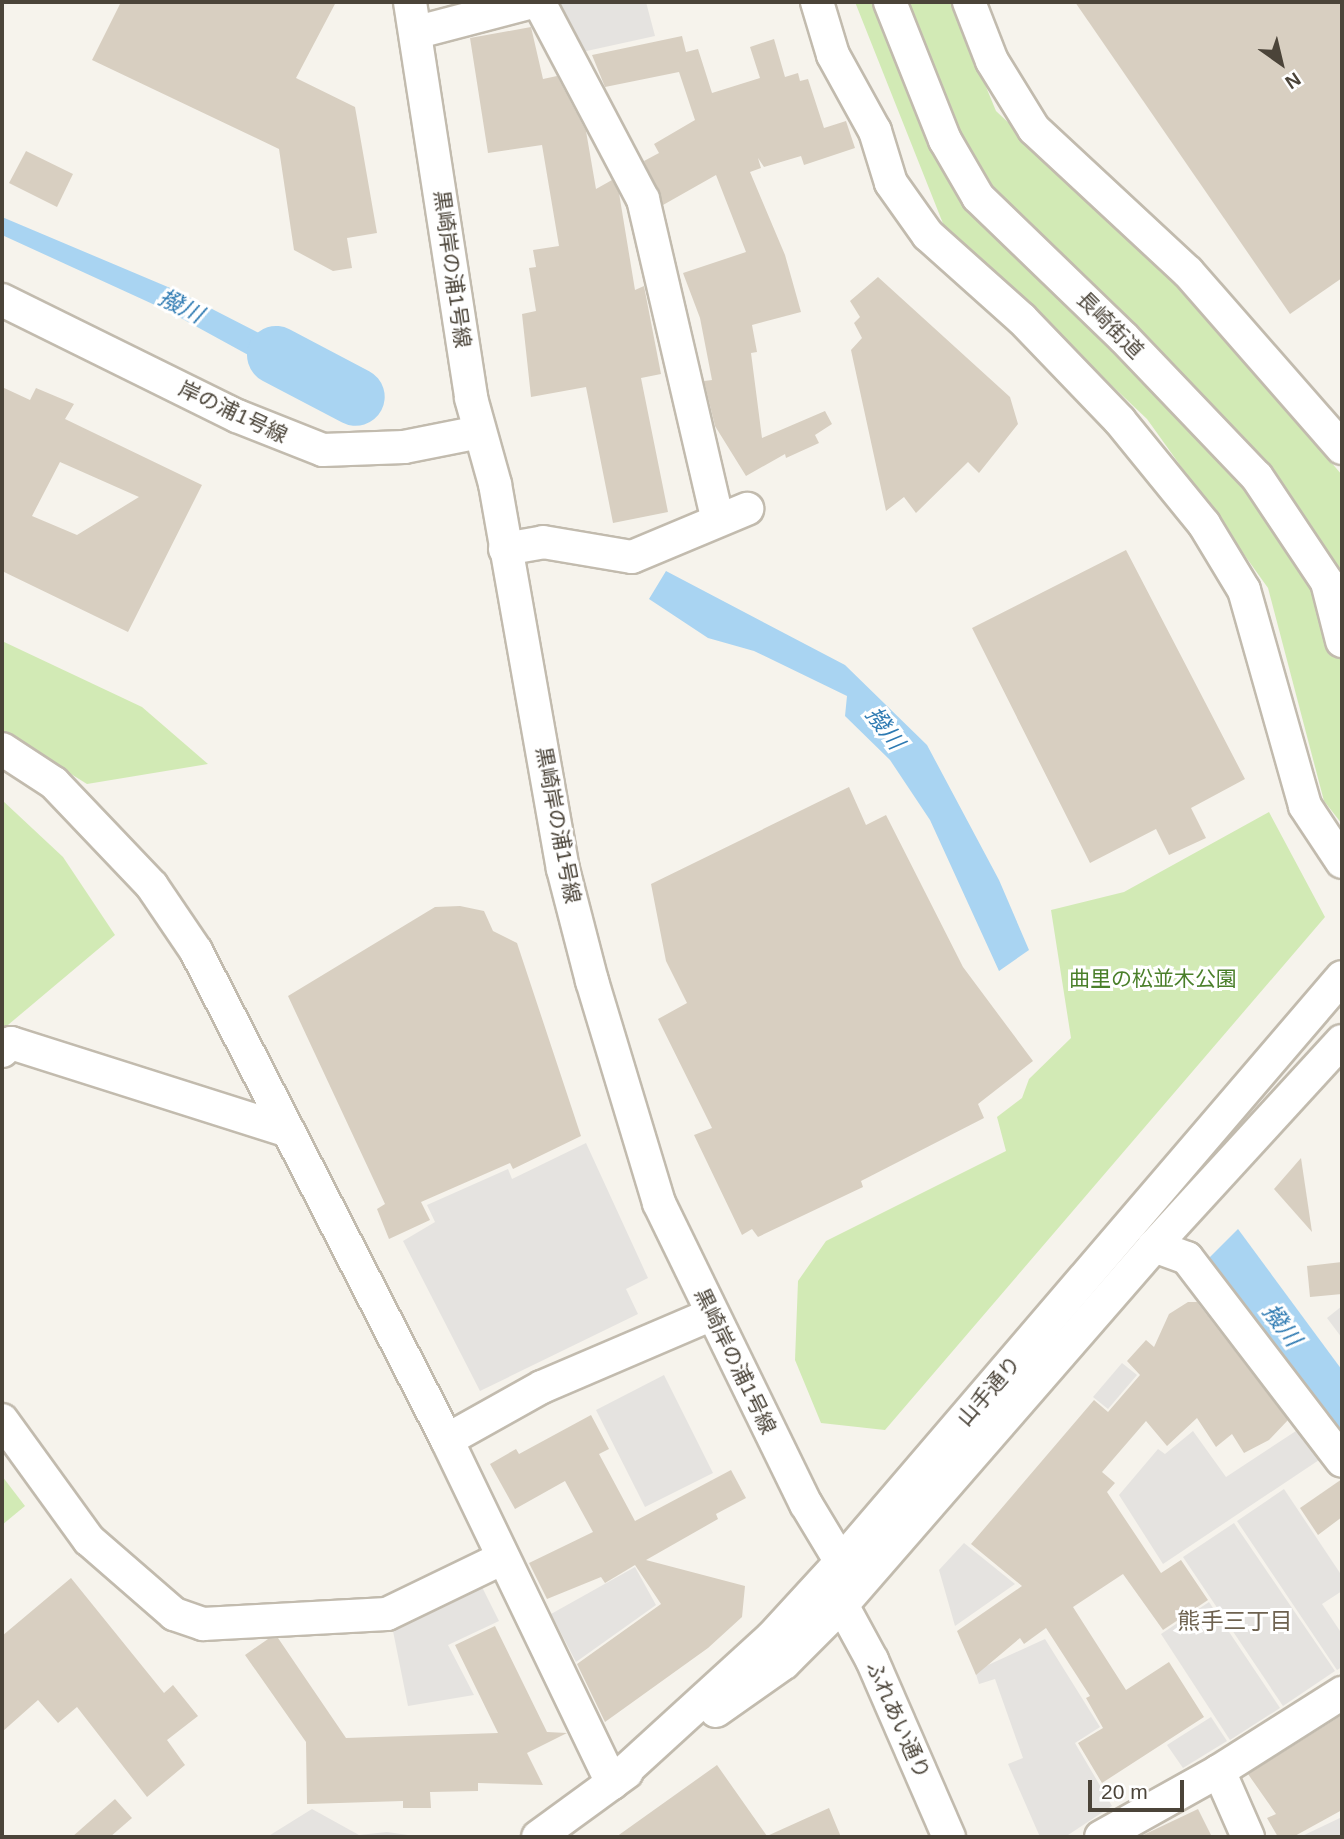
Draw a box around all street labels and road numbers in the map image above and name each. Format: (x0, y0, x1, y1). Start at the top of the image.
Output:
street label: 黒崎岸の浦1号線 (428, 189, 476, 349)
street label: 長崎街道 (1071, 286, 1149, 364)
street label: 岸の浦1号線 (175, 376, 291, 448)
street label: 黒崎岸の浦1号線 (530, 745, 586, 905)
street label: 黒崎岸の浦1号線 (689, 1284, 781, 1438)
street label: 山手通り (952, 1351, 1026, 1431)
street label: ふれあい通り (861, 1657, 935, 1783)

